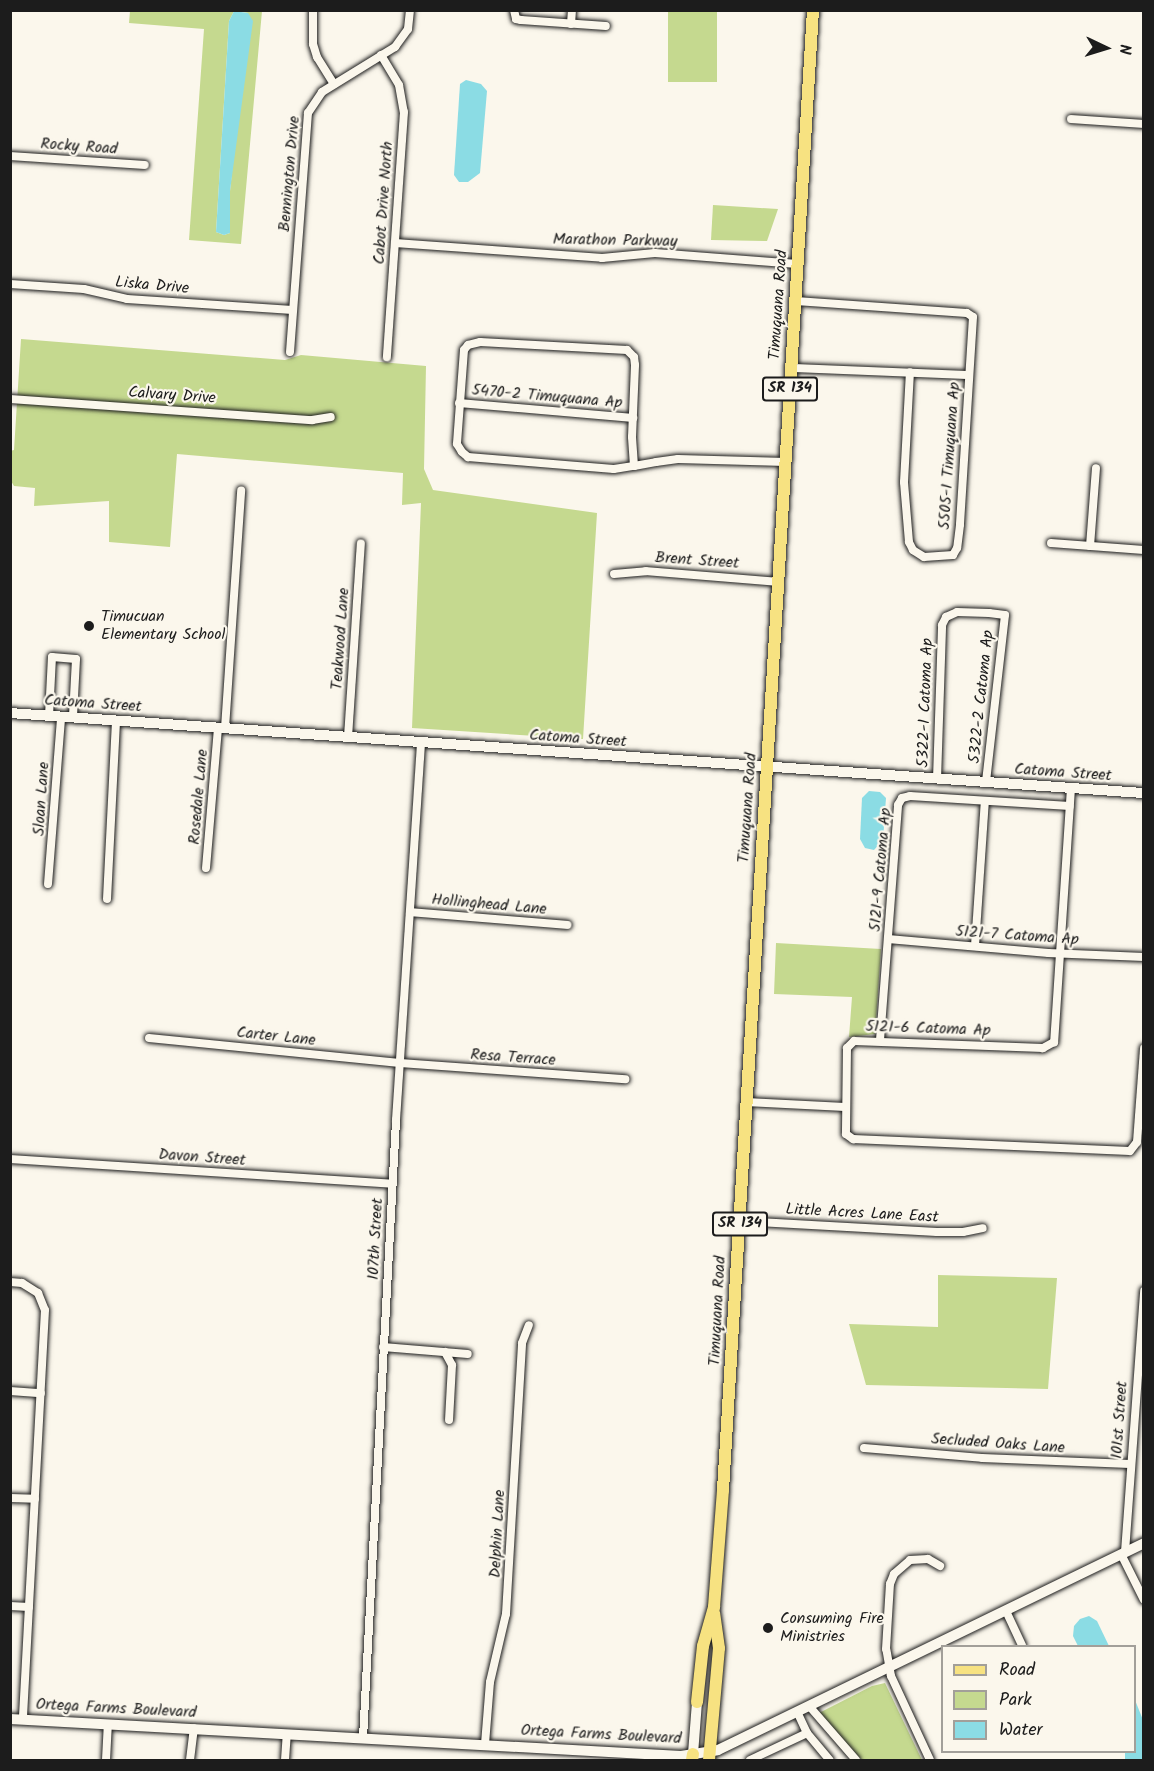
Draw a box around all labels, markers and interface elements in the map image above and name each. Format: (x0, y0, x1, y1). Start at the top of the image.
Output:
north arrow (1076, 18, 1136, 78)
text: N (1112, 43, 1137, 55)
street label: Bennington Drive (275, 115, 305, 233)
street label: Rocky Road (40, 135, 118, 159)
street label: Cabot Drive North (370, 141, 398, 265)
street label: Marathon Parkway (553, 230, 677, 252)
street label: Timuquana Road (766, 249, 792, 361)
street label: Liska Drive (114, 273, 190, 299)
road number: SR 134 (762, 377, 818, 401)
street label: 5470-2 Timuquana Ap (471, 381, 623, 413)
street label: 5505-1 Timuquana Ap (935, 382, 965, 530)
street label: Calvary Drive (128, 383, 216, 409)
street label: Brent Street (654, 548, 740, 574)
street label: Teakwood Lane (328, 587, 354, 691)
place label: Timucuan Elementary School (101, 607, 225, 645)
marker: Timucuan Elementary School (82, 619, 96, 633)
street label: 5322-2 Catoma Ap (965, 629, 999, 765)
street label: 5322-1 Catoma Ap (914, 638, 938, 768)
street label: Catoma Street (44, 691, 142, 717)
street label: Catoma Street (529, 726, 627, 752)
street label: Rosedale Lane (185, 749, 213, 845)
street label: Timuquana Road (735, 752, 761, 864)
street label: Catoma Street (1014, 760, 1112, 786)
street label: Sloan Lane (30, 761, 54, 837)
street label: 5121-9 Catoma Ap (866, 807, 896, 933)
street label: Hollinghead Lane (431, 890, 547, 920)
street label: 5121-7 Catoma Ap (955, 922, 1079, 950)
street label: 5121-6 Catoma Ap (865, 1017, 991, 1041)
street label: Carter Lane (235, 1023, 317, 1051)
street label: Resa Terrace (470, 1045, 556, 1071)
street label: Davon Street (158, 1145, 246, 1171)
street label: 107th Street (364, 1197, 388, 1281)
street label: Little Acres Lane East (785, 1200, 939, 1228)
road number: SR 134 (712, 1212, 768, 1236)
street label: Timuquana Road (706, 1256, 730, 1366)
street label: 101st Street (1108, 1380, 1132, 1460)
street label: Secluded Oaks Lane (930, 1430, 1066, 1458)
street label: Delphin Lane (486, 1489, 510, 1579)
place label: Consuming Fire Ministries (780, 1609, 884, 1647)
marker: Consuming Fire Ministries (761, 1621, 775, 1635)
legend (941, 1645, 1136, 1753)
text: Road (999, 1656, 1035, 1685)
text: Park (999, 1686, 1032, 1715)
street label: Ortega Farms Boulevard (35, 1695, 197, 1723)
text: Water (999, 1716, 1043, 1745)
street label: Ortega Farms Boulevard (520, 1721, 682, 1749)

